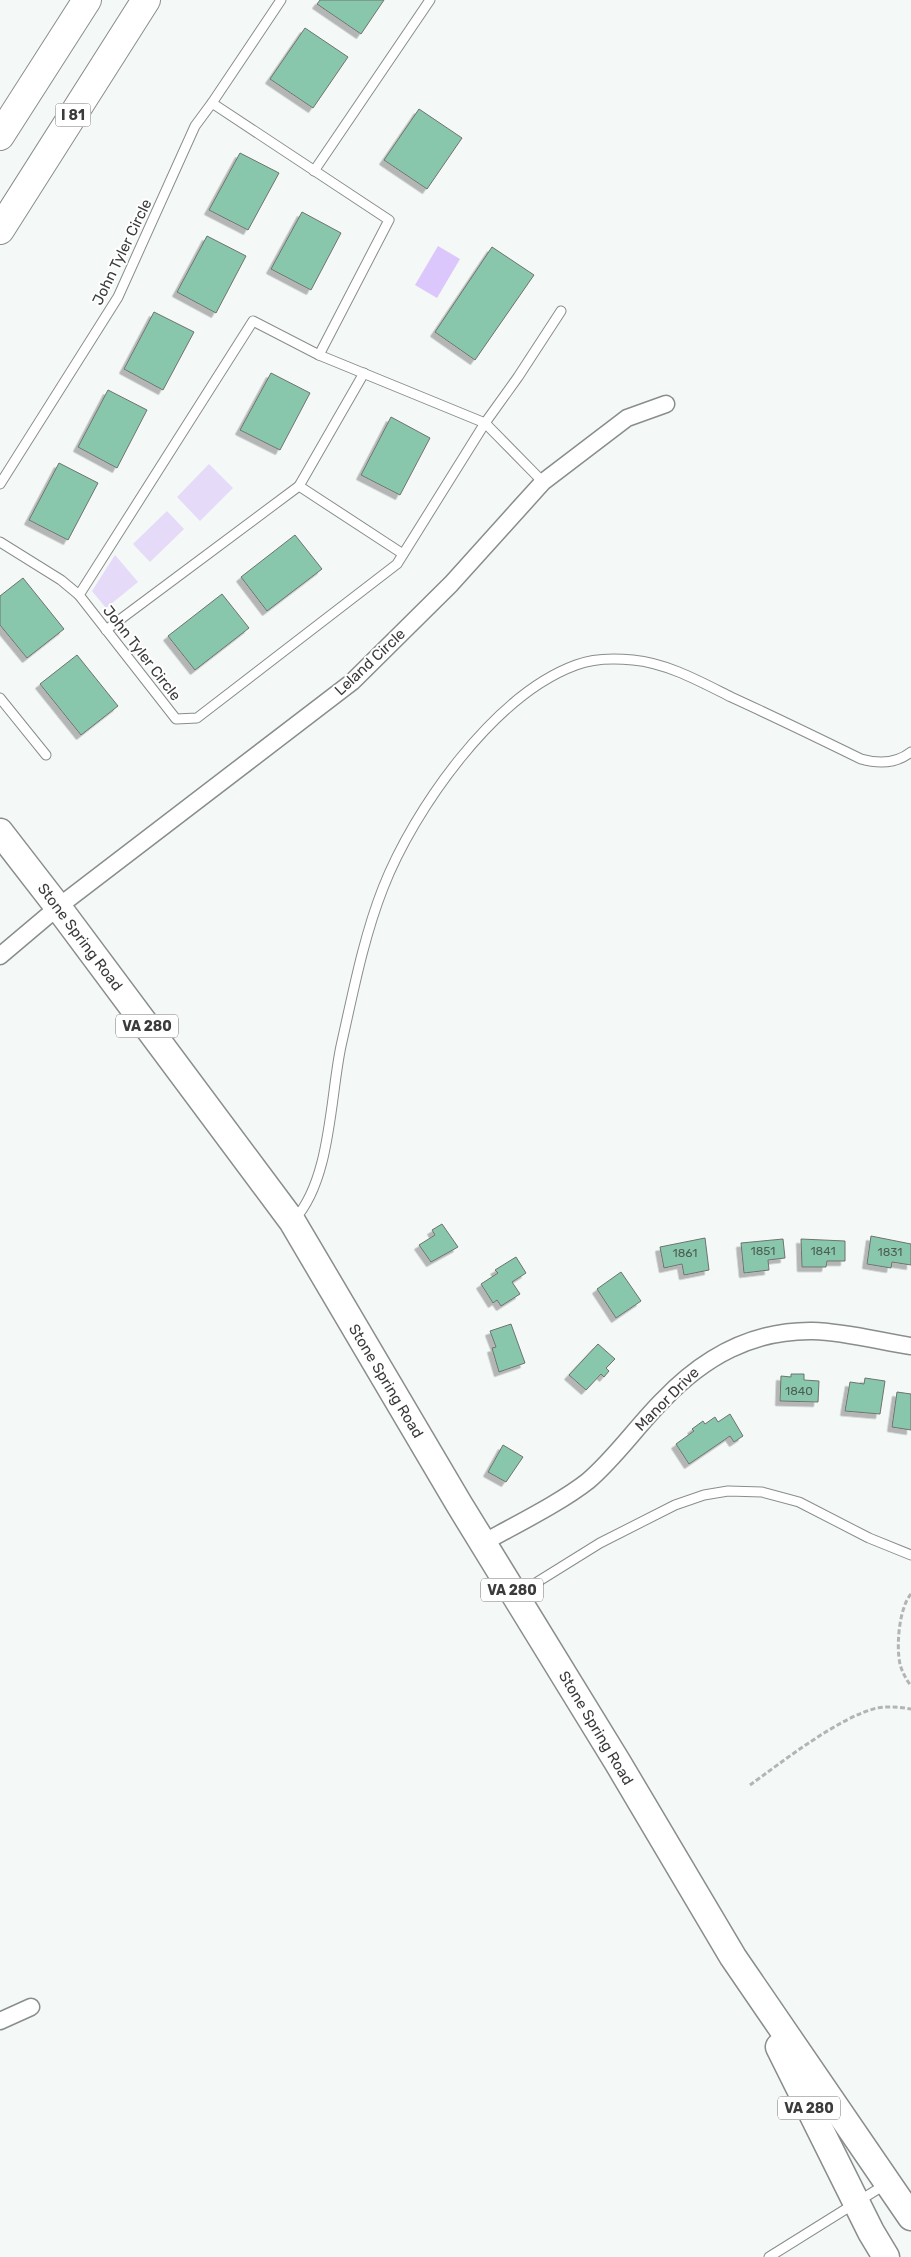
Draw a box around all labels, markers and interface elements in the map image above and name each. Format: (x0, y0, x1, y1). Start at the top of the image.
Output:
road number: I 81 (56, 104, 90, 126)
street label: John Tyler Circle (88, 196, 156, 308)
street label: John Tyler Circle (99, 602, 185, 704)
street label: Leland Circle (331, 625, 409, 699)
street label: Stone Spring Road (34, 880, 126, 994)
road number: VA 280 (116, 1014, 178, 1038)
house number: 1851 (751, 1244, 775, 1258)
house number: 1841 (810, 1244, 836, 1258)
house number: 1831 (878, 1245, 902, 1259)
house number: 1861 (673, 1246, 697, 1260)
street label: Stone Spring Road (345, 1321, 427, 1441)
street label: Manor Drive (631, 1363, 703, 1435)
house number: 1840 (785, 1384, 813, 1398)
road number: VA 280 (481, 1578, 543, 1602)
street label: Stone Spring Road (555, 1668, 637, 1788)
road number: VA 280 (778, 2096, 840, 2120)

